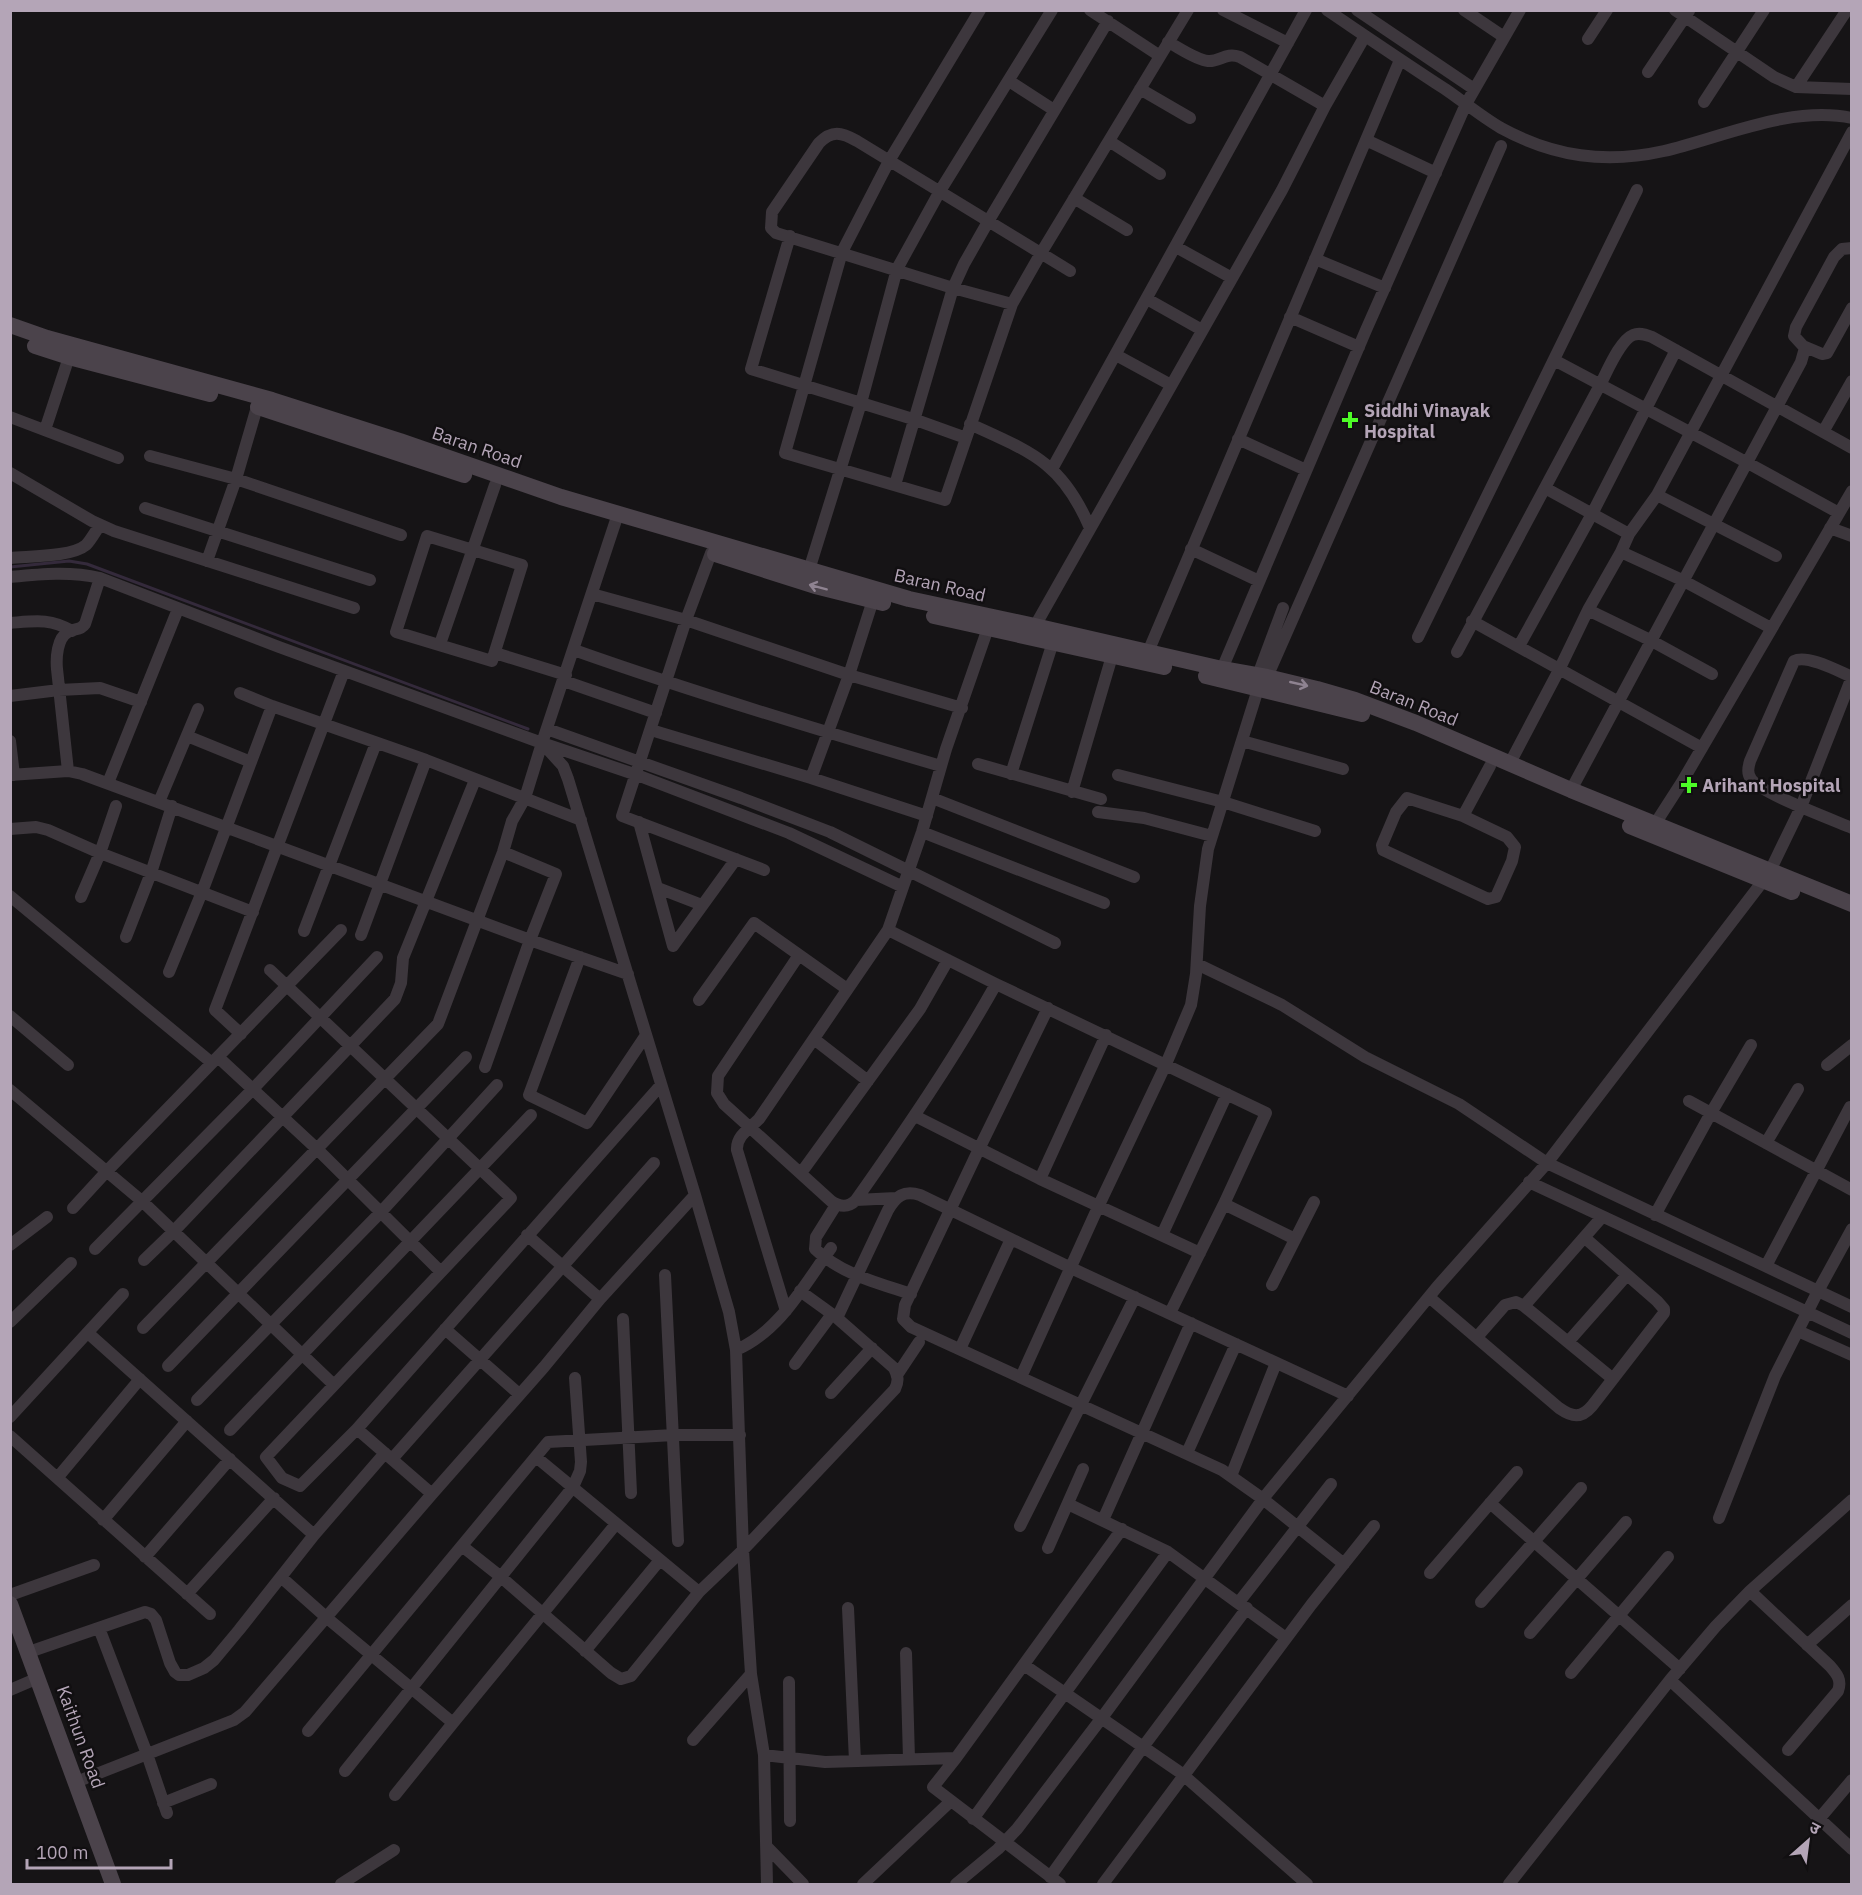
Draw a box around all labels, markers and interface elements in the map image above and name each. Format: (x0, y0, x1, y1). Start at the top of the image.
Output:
place label: Siddhi Vinayak Hospital (1364, 399, 1491, 443)
marker: Siddhi Vinayak Hospital (1341, 411, 1359, 429)
street label: Baran Road (429, 421, 525, 473)
street label: Baran Road (892, 563, 988, 607)
one-way arrow (809, 580, 828, 592)
street label: Baran Road (1366, 675, 1462, 731)
one-way arrow (1290, 679, 1309, 691)
place label: Arihant Hospital (1702, 774, 1841, 797)
marker: Arihant Hospital (1680, 776, 1698, 794)
street label: Kaithun Road (52, 1682, 110, 1792)
north arrow (1778, 1811, 1838, 1871)
text: उ (1806, 1817, 1824, 1839)
scale bar (27, 1832, 171, 1870)
text: 100 m (36, 1841, 88, 1864)

